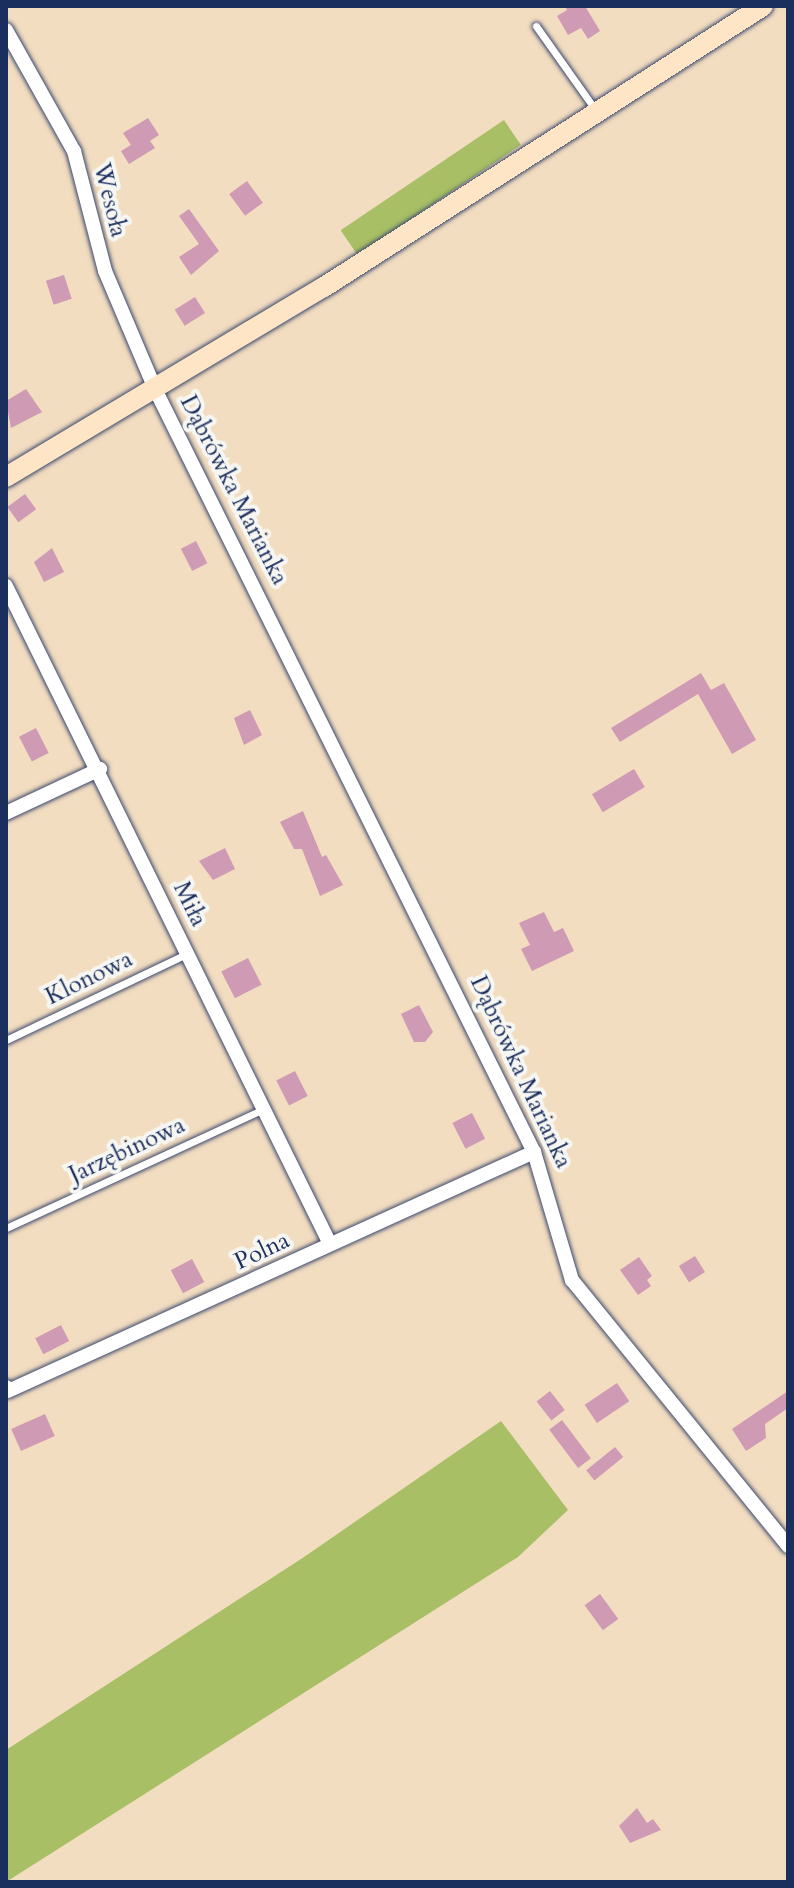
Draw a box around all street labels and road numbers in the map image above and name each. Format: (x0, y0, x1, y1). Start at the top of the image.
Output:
street label: Wesoła (87, 160, 133, 240)
street label: Dąbrówka Marianka (174, 390, 294, 590)
street label: Miła (167, 877, 213, 931)
street label: Klonowa (41, 945, 137, 1011)
street label: Dąbrówka Marianka (464, 971, 578, 1173)
street label: Jarzębinowa (64, 1111, 190, 1189)
street label: Polna (230, 1226, 294, 1276)

